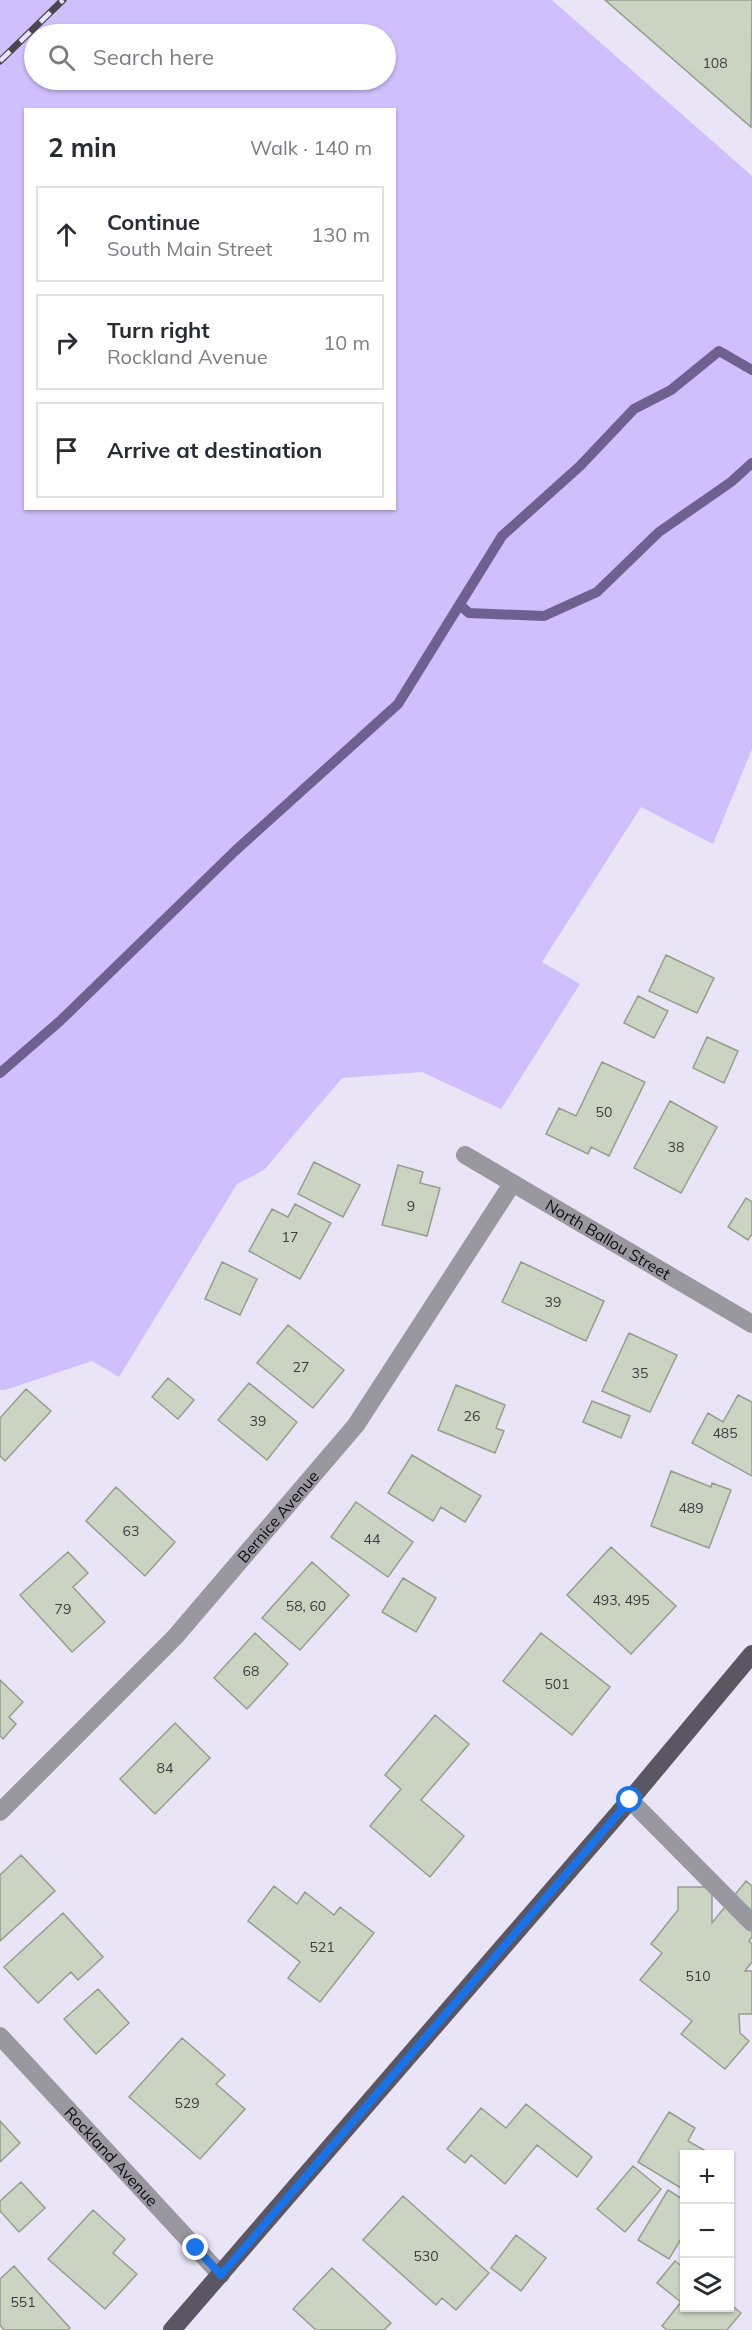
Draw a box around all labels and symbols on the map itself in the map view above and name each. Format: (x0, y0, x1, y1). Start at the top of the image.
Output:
house number: 108 (702, 54, 728, 72)
house number: 50 (596, 1103, 612, 1121)
house number: 38 (668, 1138, 684, 1156)
street label: North Ballou Street (542, 1195, 674, 1284)
house number: 9 (407, 1197, 415, 1215)
house number: 17 (282, 1228, 298, 1246)
house number: 39 (545, 1293, 561, 1311)
house number: 27 (293, 1358, 309, 1376)
house number: 35 (632, 1364, 648, 1382)
house number: 26 (464, 1407, 480, 1425)
house number: 39 (250, 1412, 266, 1430)
house number: 485 (712, 1424, 738, 1442)
street label: Bernice Avenue (233, 1466, 323, 1567)
house number: 489 (678, 1499, 704, 1517)
house number: 63 (123, 1522, 139, 1540)
house number: 44 (364, 1530, 381, 1548)
house number: 493, 495 (592, 1591, 650, 1609)
house number: 58, 60 (286, 1597, 326, 1615)
house number: 79 (55, 1600, 71, 1618)
house number: 68 (243, 1662, 259, 1680)
house number: 501 (544, 1675, 570, 1693)
house number: 84 (157, 1759, 174, 1777)
route start (616, 1786, 642, 1812)
house number: 521 (309, 1938, 335, 1956)
house number: 510 (685, 1967, 711, 1985)
house number: 529 (174, 2094, 200, 2112)
street label: Rockland Avenue (60, 2102, 162, 2210)
route end (182, 2234, 208, 2260)
house number: 530 (413, 2247, 439, 2265)
house number: 551 (10, 2293, 36, 2311)

